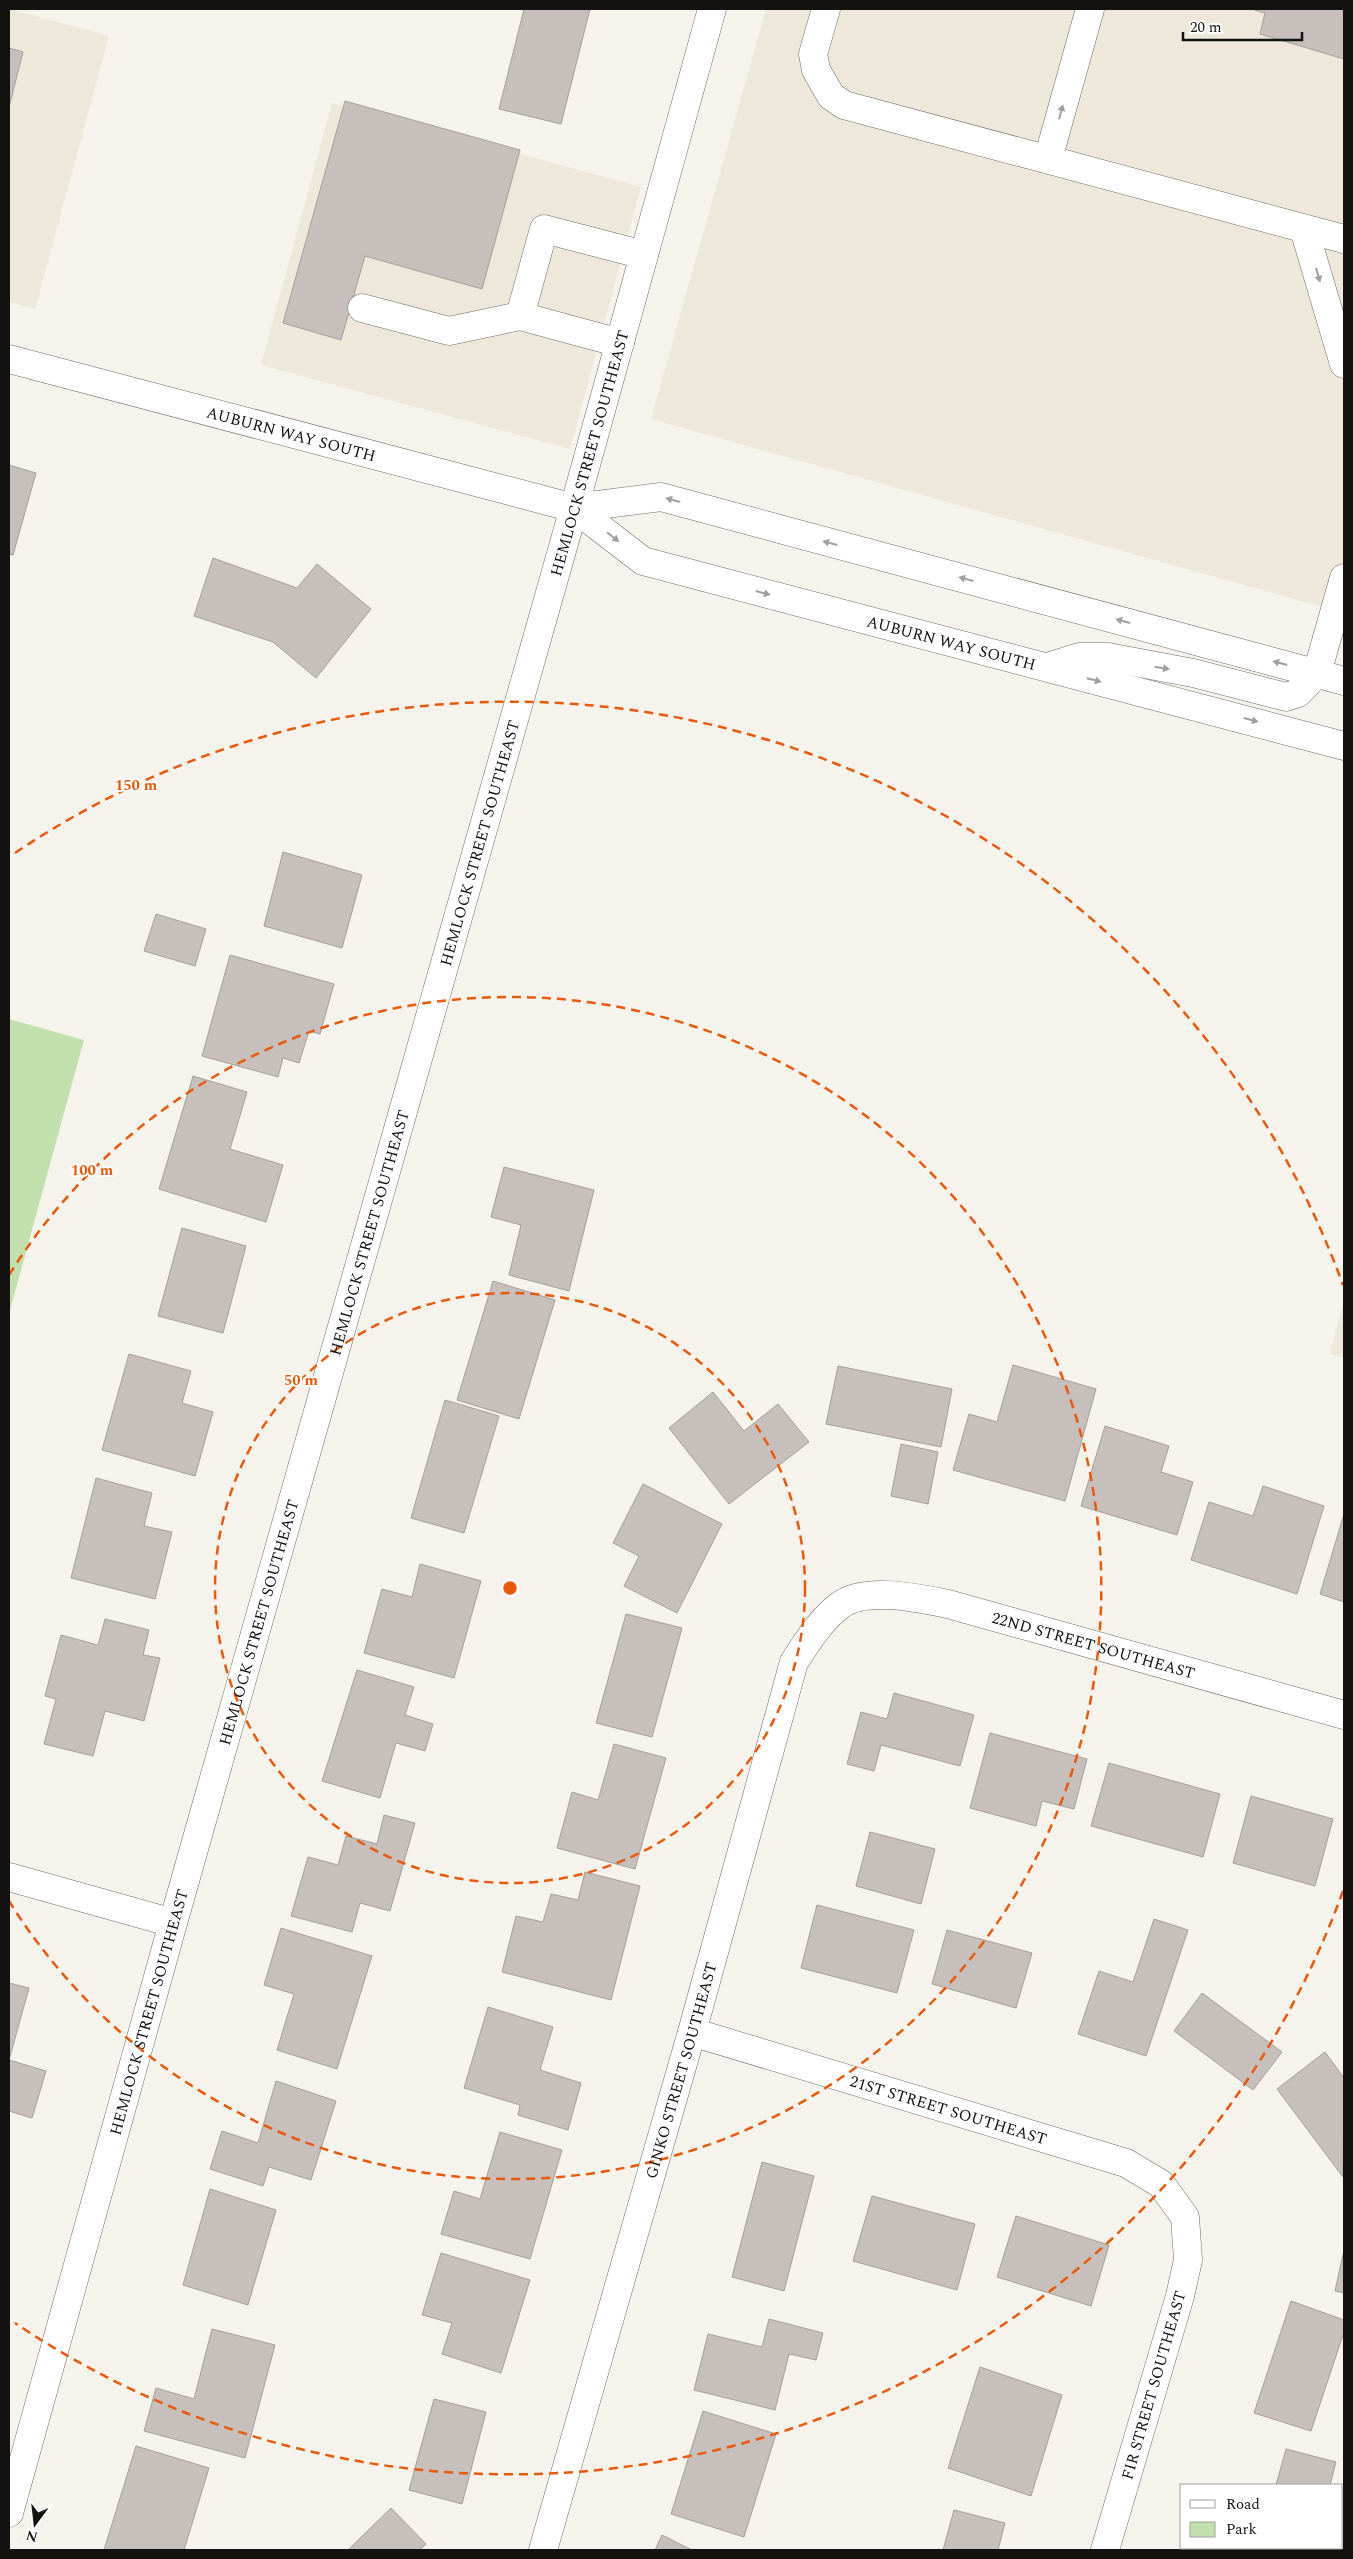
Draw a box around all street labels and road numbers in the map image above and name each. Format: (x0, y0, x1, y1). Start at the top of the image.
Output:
street label: HEMLOCK STREET SOUTHEAST (544, 327, 636, 579)
street label: AUBURN WAY SOUTH (204, 401, 378, 468)
street label: AUBURN WAY SOUTH (864, 610, 1038, 677)
street label: HEMLOCK STREET SOUTHEAST (434, 717, 526, 969)
street label: HEMLOCK STREET SOUTHEAST (323, 1107, 416, 1358)
street label: HEMLOCK STREET SOUTHEAST (213, 1497, 305, 1748)
street label: 22ND STREET SOUTHEAST (989, 1606, 1198, 1686)
street label: HEMLOCK STREET SOUTHEAST (104, 1886, 195, 2138)
street label: GINKO STREET SOUTHEAST (639, 1959, 724, 2182)
street label: 21ST STREET SOUTHEAST (847, 2069, 1050, 2152)
street label: FIR STREET SOUTHEAST (1115, 2288, 1193, 2483)

